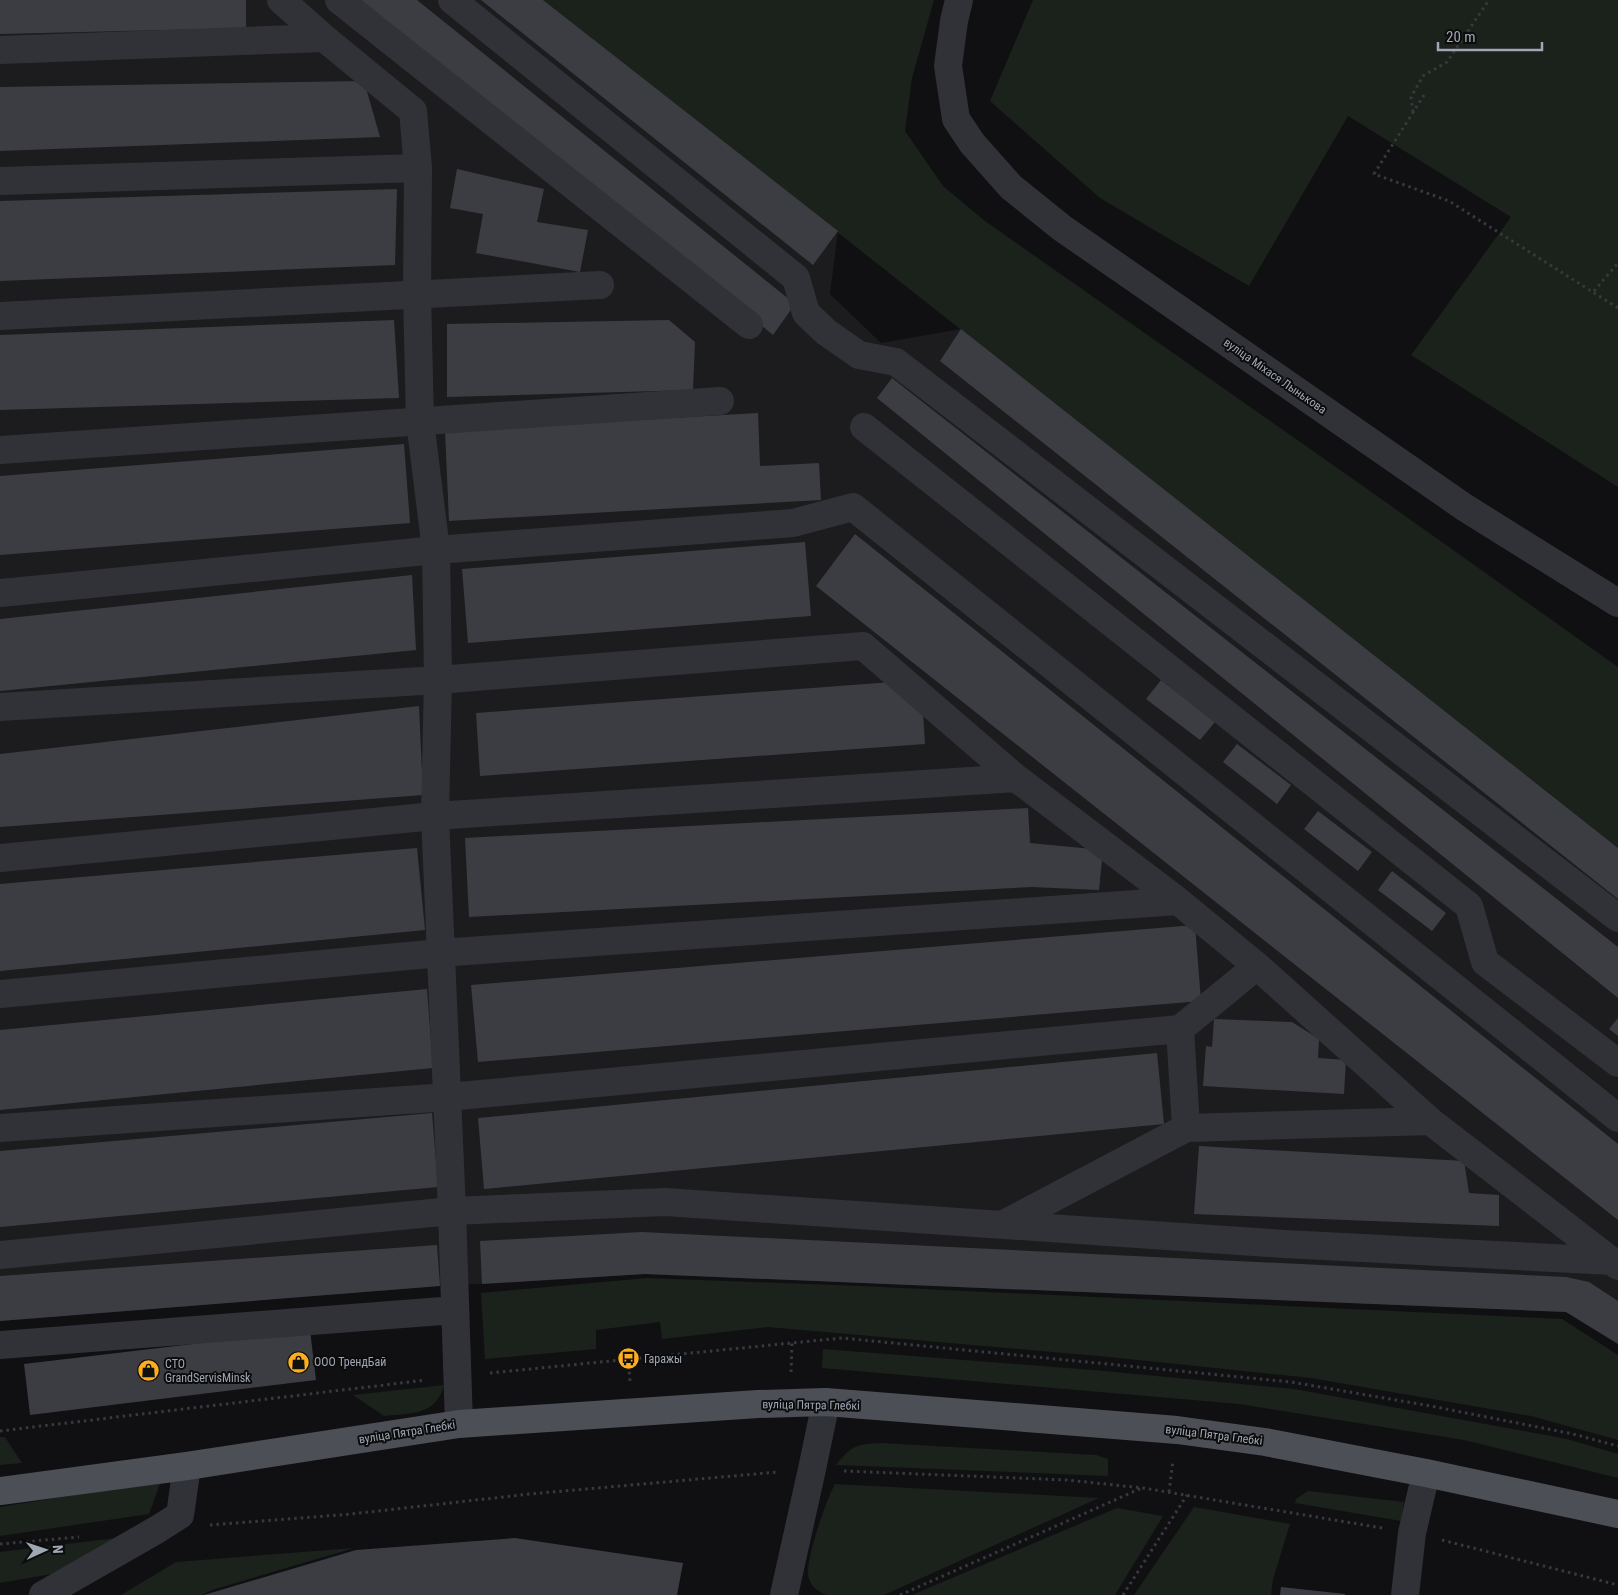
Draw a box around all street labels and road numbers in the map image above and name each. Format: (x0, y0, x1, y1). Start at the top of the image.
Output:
street label: вуліца Міхася Лынькова (1221, 335, 1329, 417)
street label: вуліца Пятра Глебкі (762, 1397, 860, 1413)
street label: вуліца Пятра Глебкі (358, 1417, 456, 1447)
street label: вуліца Пятра Глебкі (1165, 1422, 1263, 1448)

